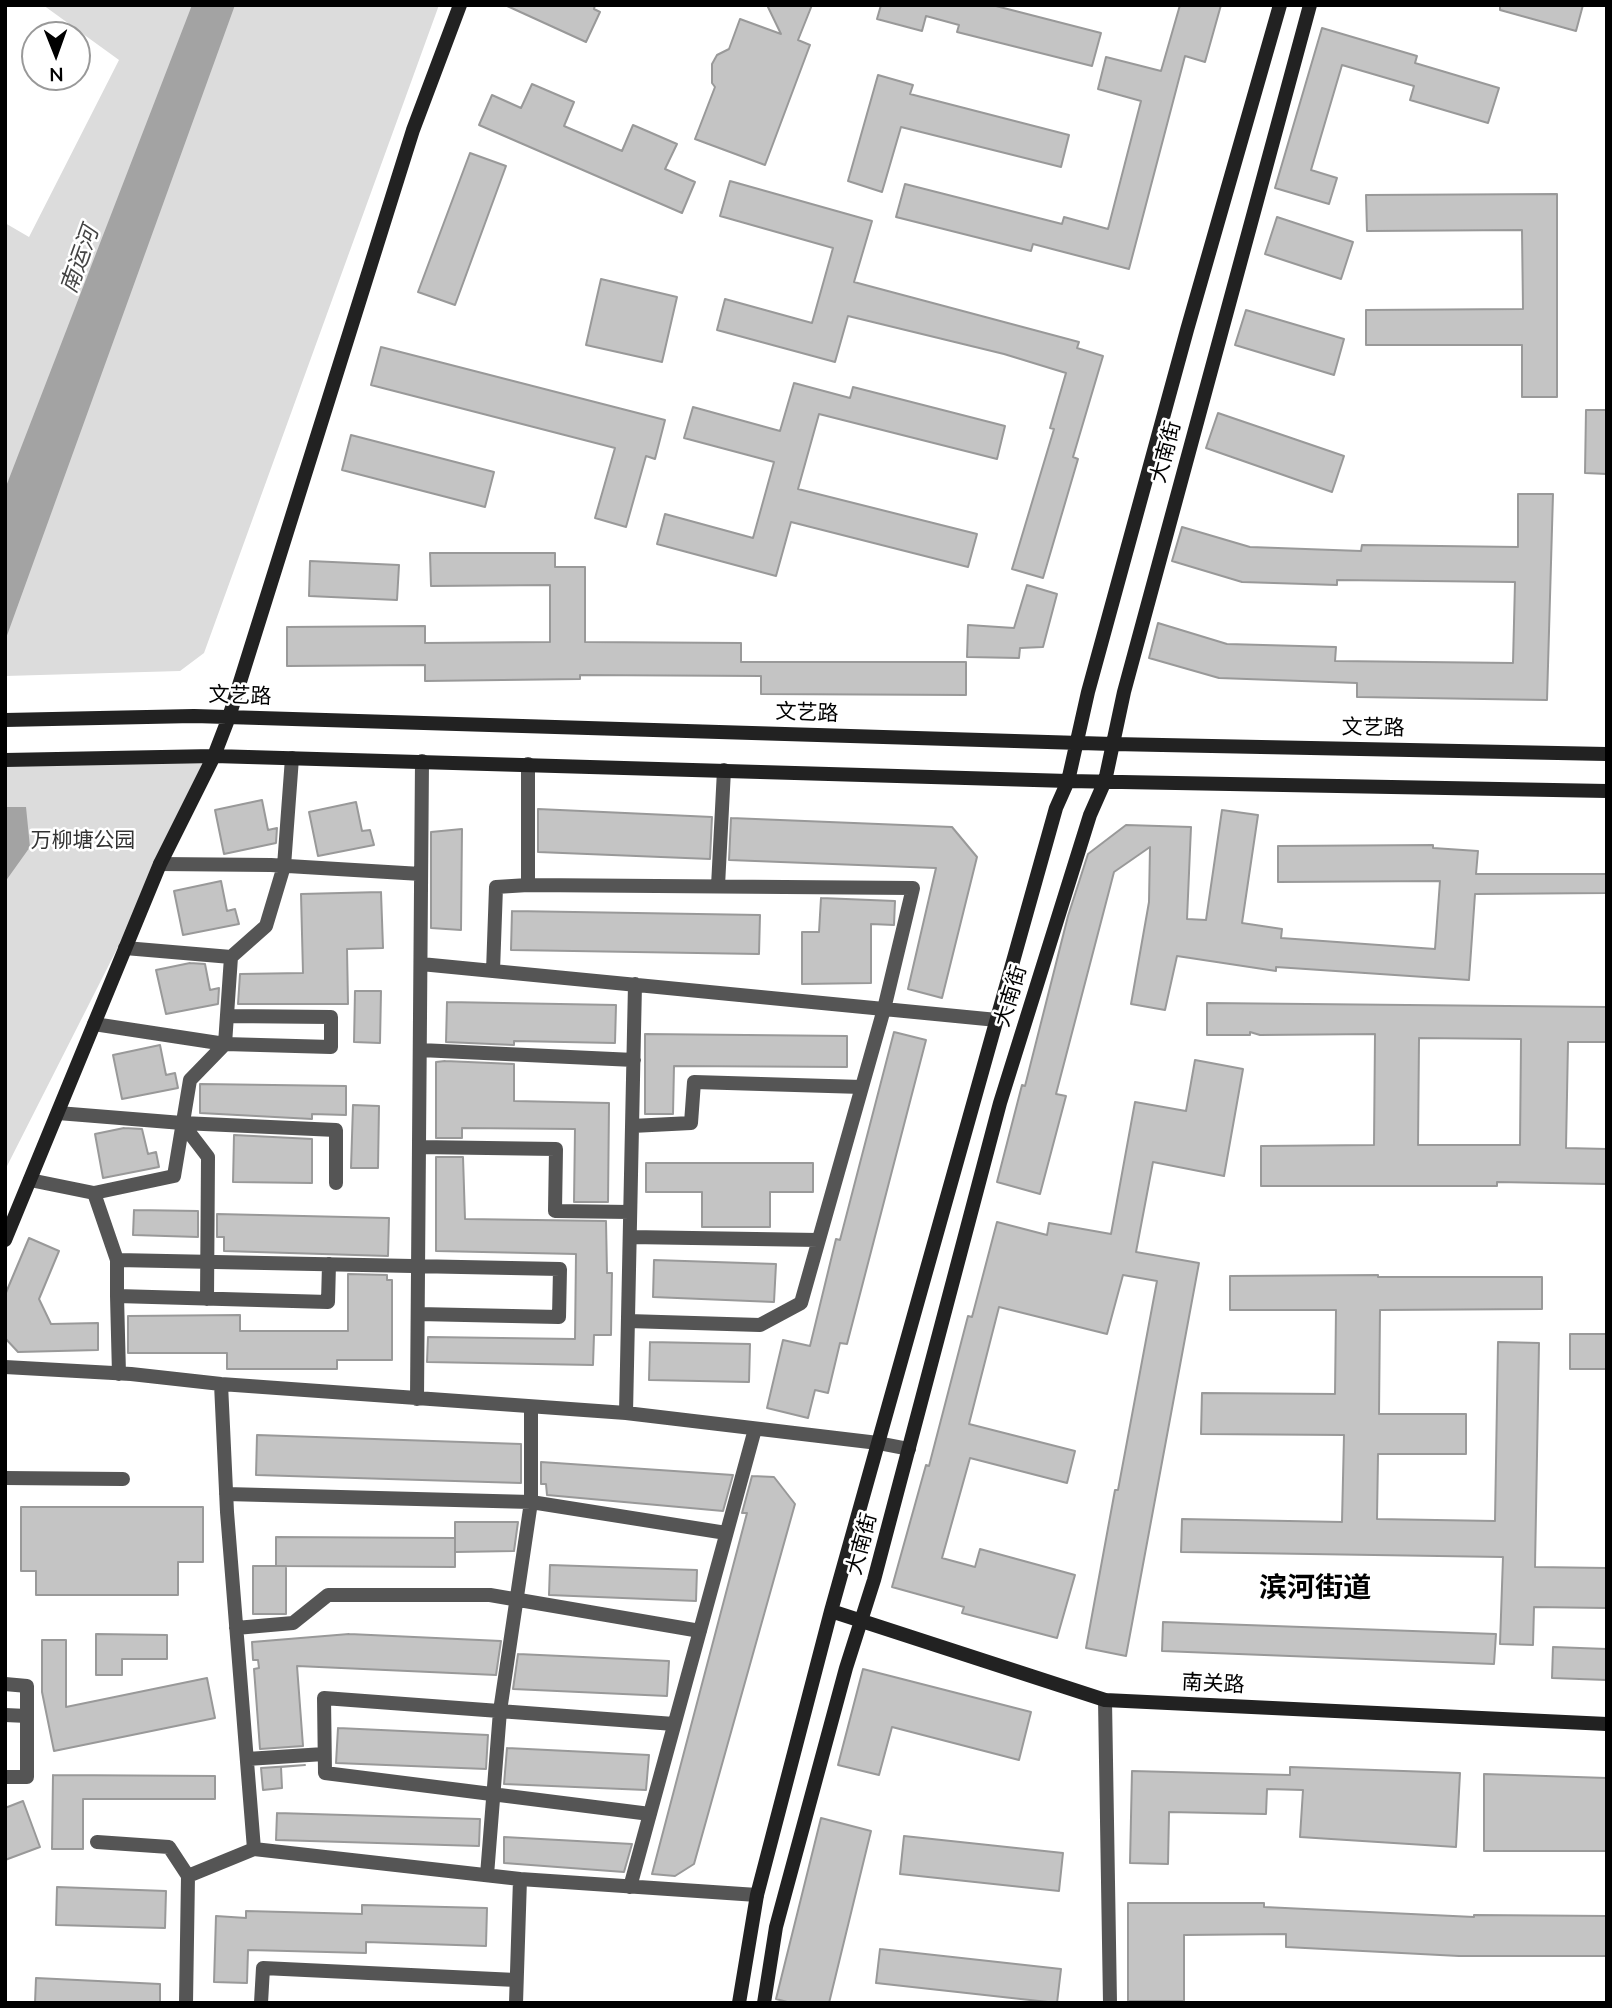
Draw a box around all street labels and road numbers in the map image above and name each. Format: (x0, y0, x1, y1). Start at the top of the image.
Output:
street label: 大南街 (1146, 418, 1186, 486)
street label: 文艺路 (208, 682, 272, 710)
street label: 文艺路 (775, 699, 839, 727)
street label: 文艺路 (1341, 715, 1405, 741)
street label: 大南街 (990, 962, 1032, 1030)
street label: 大南街 (842, 1510, 882, 1578)
street label: 南关路 (1181, 1670, 1245, 1698)

